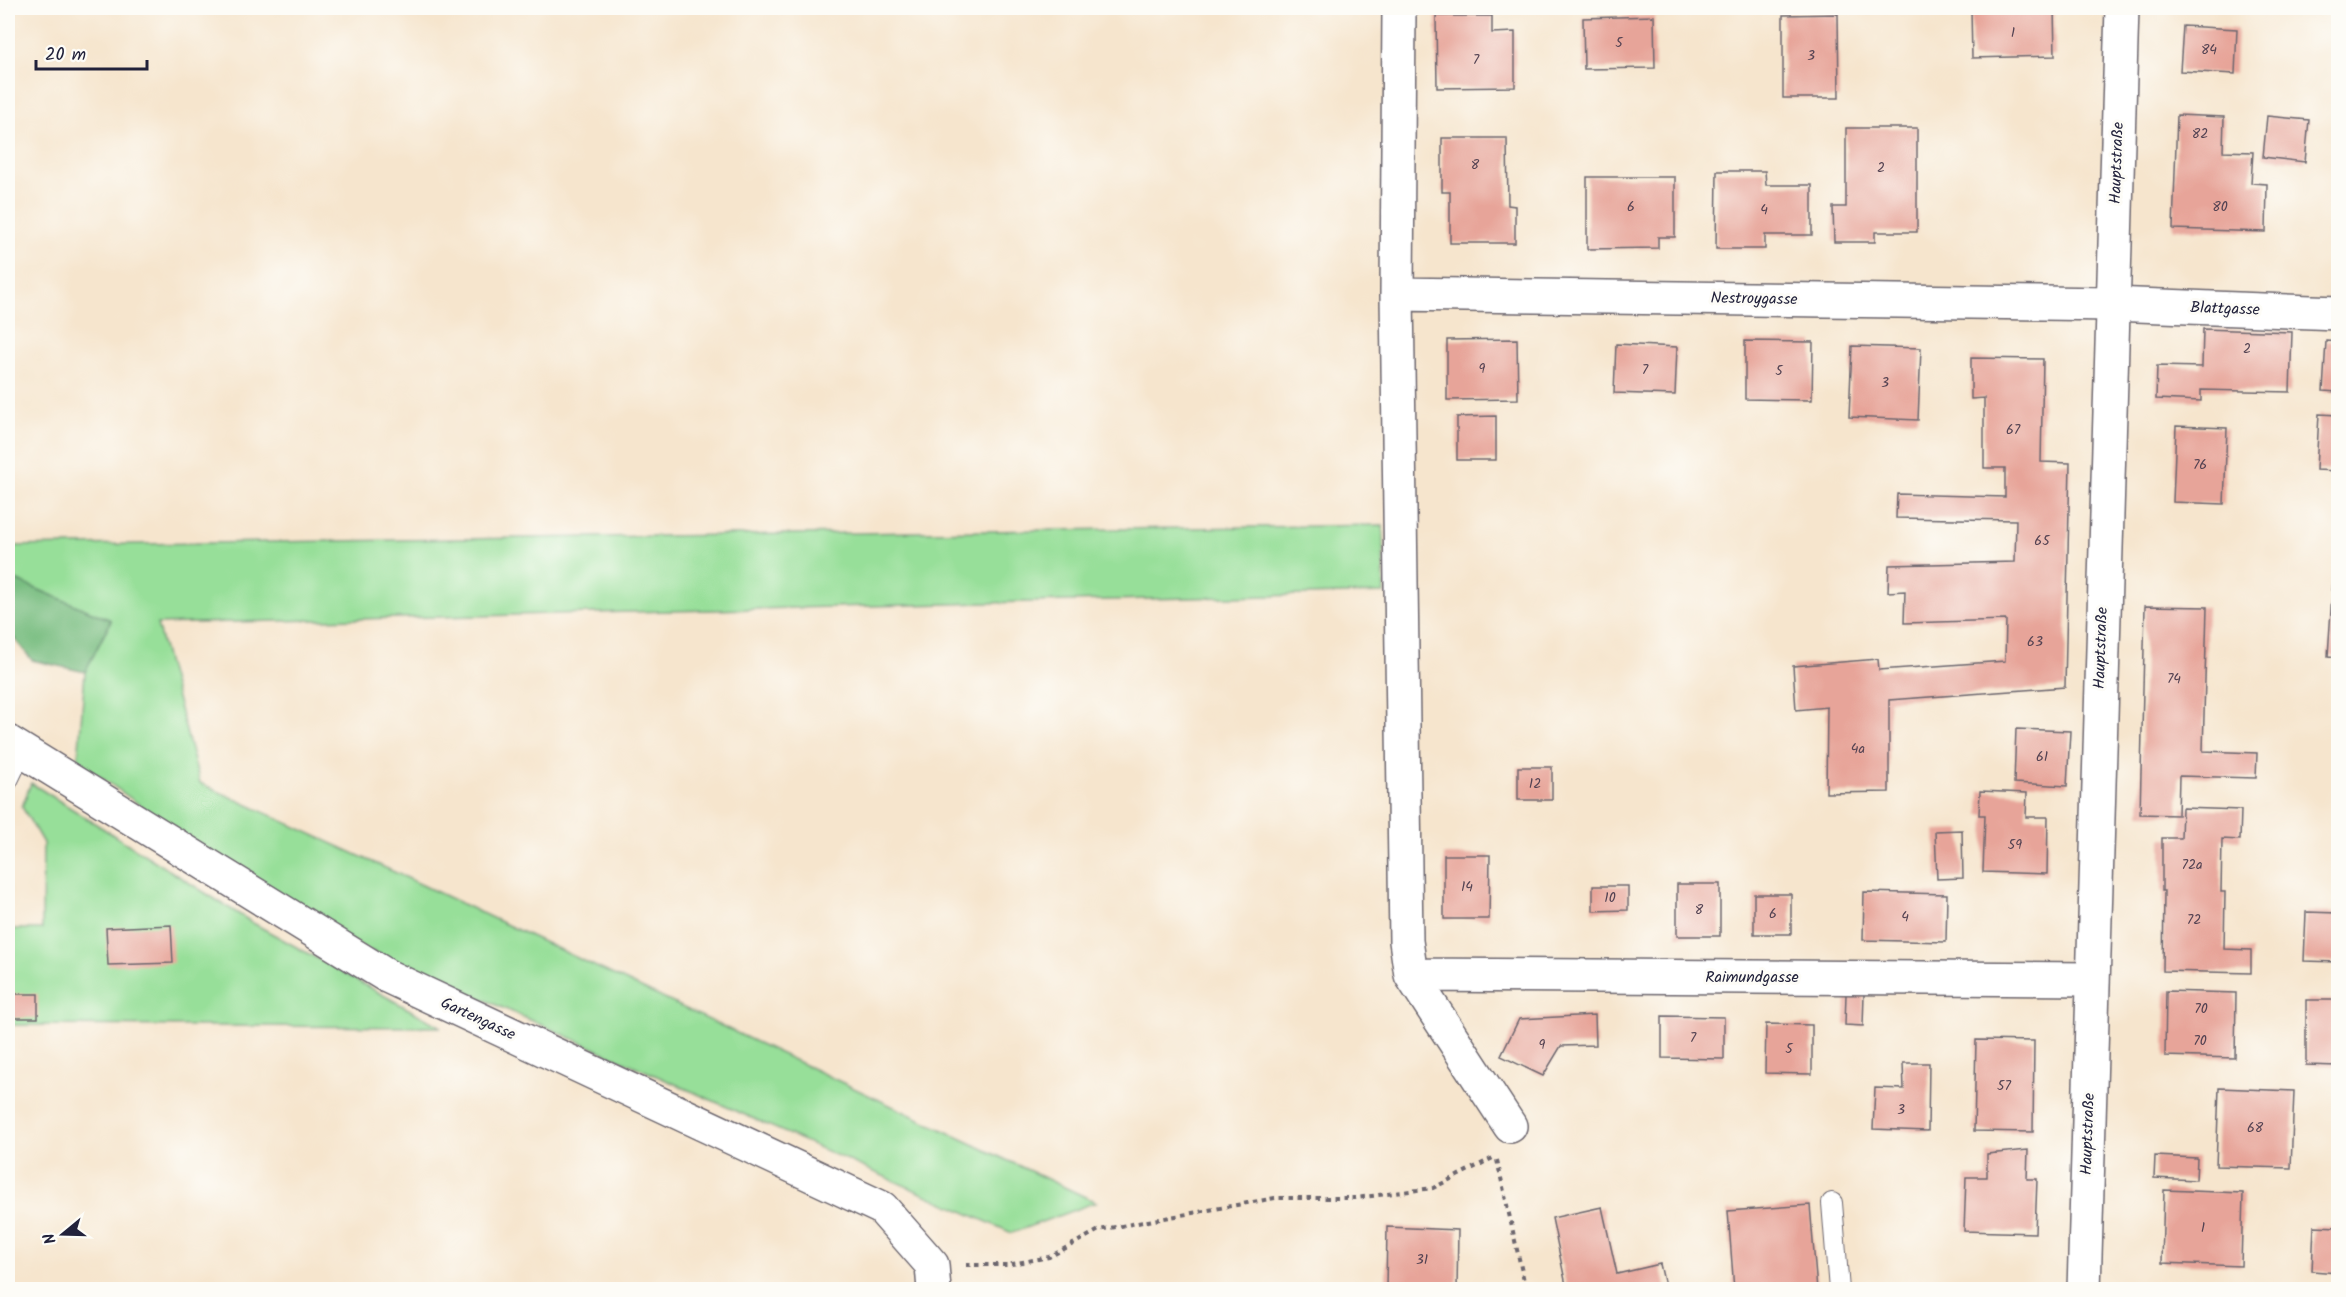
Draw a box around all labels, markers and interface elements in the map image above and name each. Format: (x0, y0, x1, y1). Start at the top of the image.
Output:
house number: 1 (2011, 22, 2015, 44)
house number: 5 (1615, 32, 1624, 54)
scale bar (36, 33, 147, 71)
house number: 84 (2201, 39, 2217, 61)
text: 20 m (45, 41, 86, 70)
house number: 3 (1807, 45, 1815, 67)
house number: 7 (1473, 49, 1480, 71)
street label: Hauptstraße (2103, 122, 2131, 204)
house number: 82 (2192, 123, 2208, 145)
house number: 8 (1471, 154, 1480, 176)
house number: 2 (1877, 157, 1885, 179)
house number: 6 (1627, 196, 1635, 218)
house number: 80 (2212, 196, 2228, 218)
house number: 4 (1760, 199, 1768, 221)
street label: Nestroygasse (1710, 286, 1798, 312)
street label: Blattgasse (2190, 295, 2260, 323)
house number: 2 (2243, 338, 2251, 360)
house number: 9 (1479, 358, 1486, 380)
house number: 7 (1642, 359, 1649, 381)
house number: 5 (1775, 360, 1784, 382)
house number: 3 (1881, 372, 1889, 394)
house number: 67 (2006, 419, 2021, 441)
house number: 76 (2193, 454, 2207, 476)
house number: 65 (2034, 530, 2051, 552)
street label: Hauptstraße (2087, 607, 2115, 689)
house number: 63 (2027, 631, 2043, 653)
house number: 74 (2167, 668, 2181, 690)
house number: 4a (1851, 738, 1865, 760)
house number: 61 (2036, 746, 2048, 768)
house number: 12 (1529, 773, 1541, 795)
house number: 59 (2008, 834, 2022, 856)
house number: 72a (2181, 854, 2203, 876)
house number: 14 (1461, 876, 1473, 898)
house number: 10 (1604, 887, 1616, 909)
house number: 8 (1695, 899, 1704, 921)
house number: 6 (1769, 903, 1777, 925)
house number: 4 (1901, 906, 1909, 928)
house number: 72 (2187, 909, 2201, 931)
street label: Raimundgasse (1705, 965, 1799, 990)
street label: Gartengasse (436, 991, 520, 1047)
house number: 70 (2194, 998, 2208, 1020)
house number: 7 (1690, 1027, 1697, 1049)
house number: 70 (2193, 1030, 2207, 1052)
house number: 9 (1539, 1034, 1546, 1056)
house number: 5 (1785, 1038, 1794, 1060)
house number: 57 (1997, 1075, 2012, 1097)
street label: Hauptstraße (2074, 1093, 2102, 1175)
house number: 3 (1897, 1099, 1905, 1121)
house number: 68 (2247, 1117, 2264, 1139)
north arrow (33, 1204, 93, 1264)
house number: 1 (2201, 1217, 2205, 1239)
text: N (37, 1230, 64, 1247)
house number: 31 (1416, 1249, 1428, 1271)

